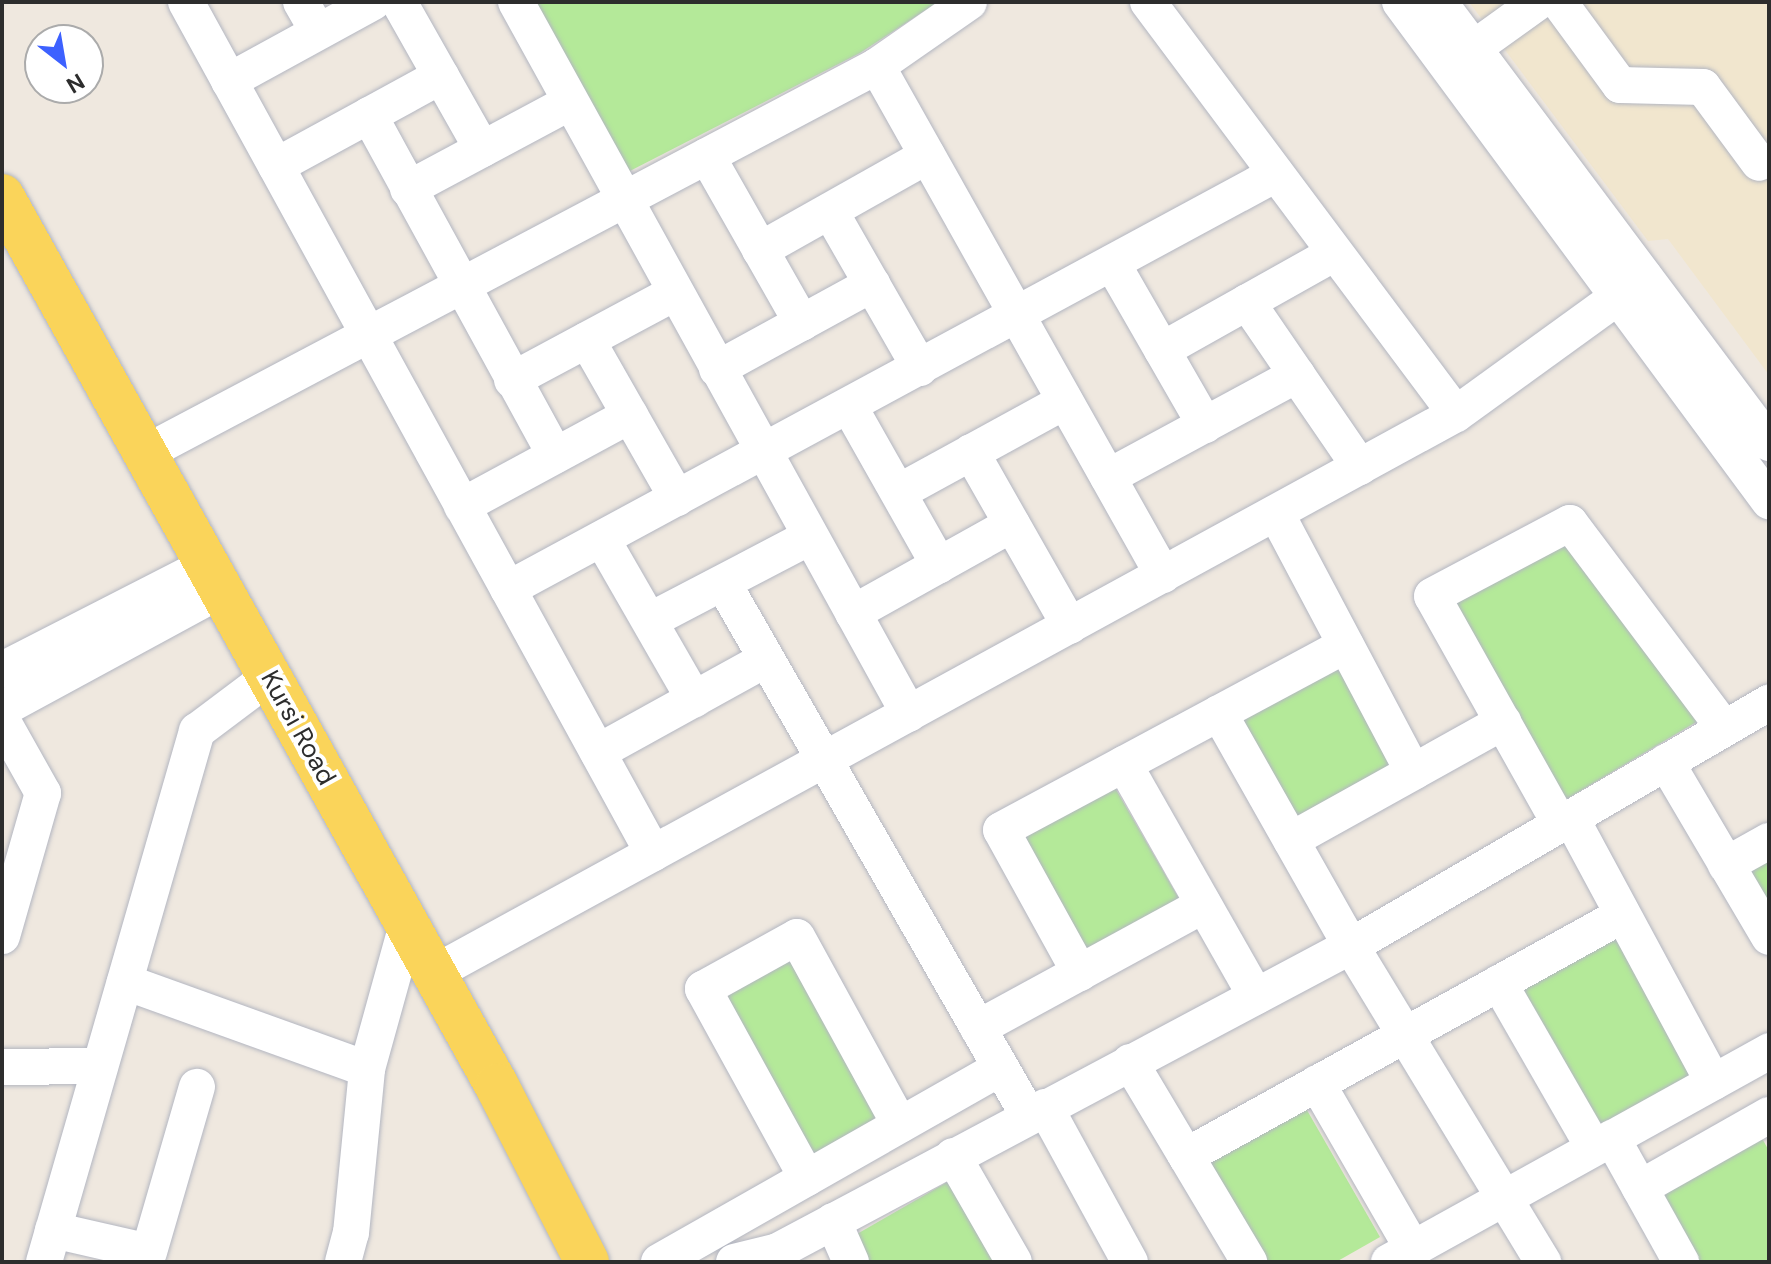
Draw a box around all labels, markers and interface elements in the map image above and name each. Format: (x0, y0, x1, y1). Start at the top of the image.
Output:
north arrow (24, 24, 104, 104)
text: N (61, 67, 90, 100)
street label: Kursi Road (254, 665, 342, 791)

